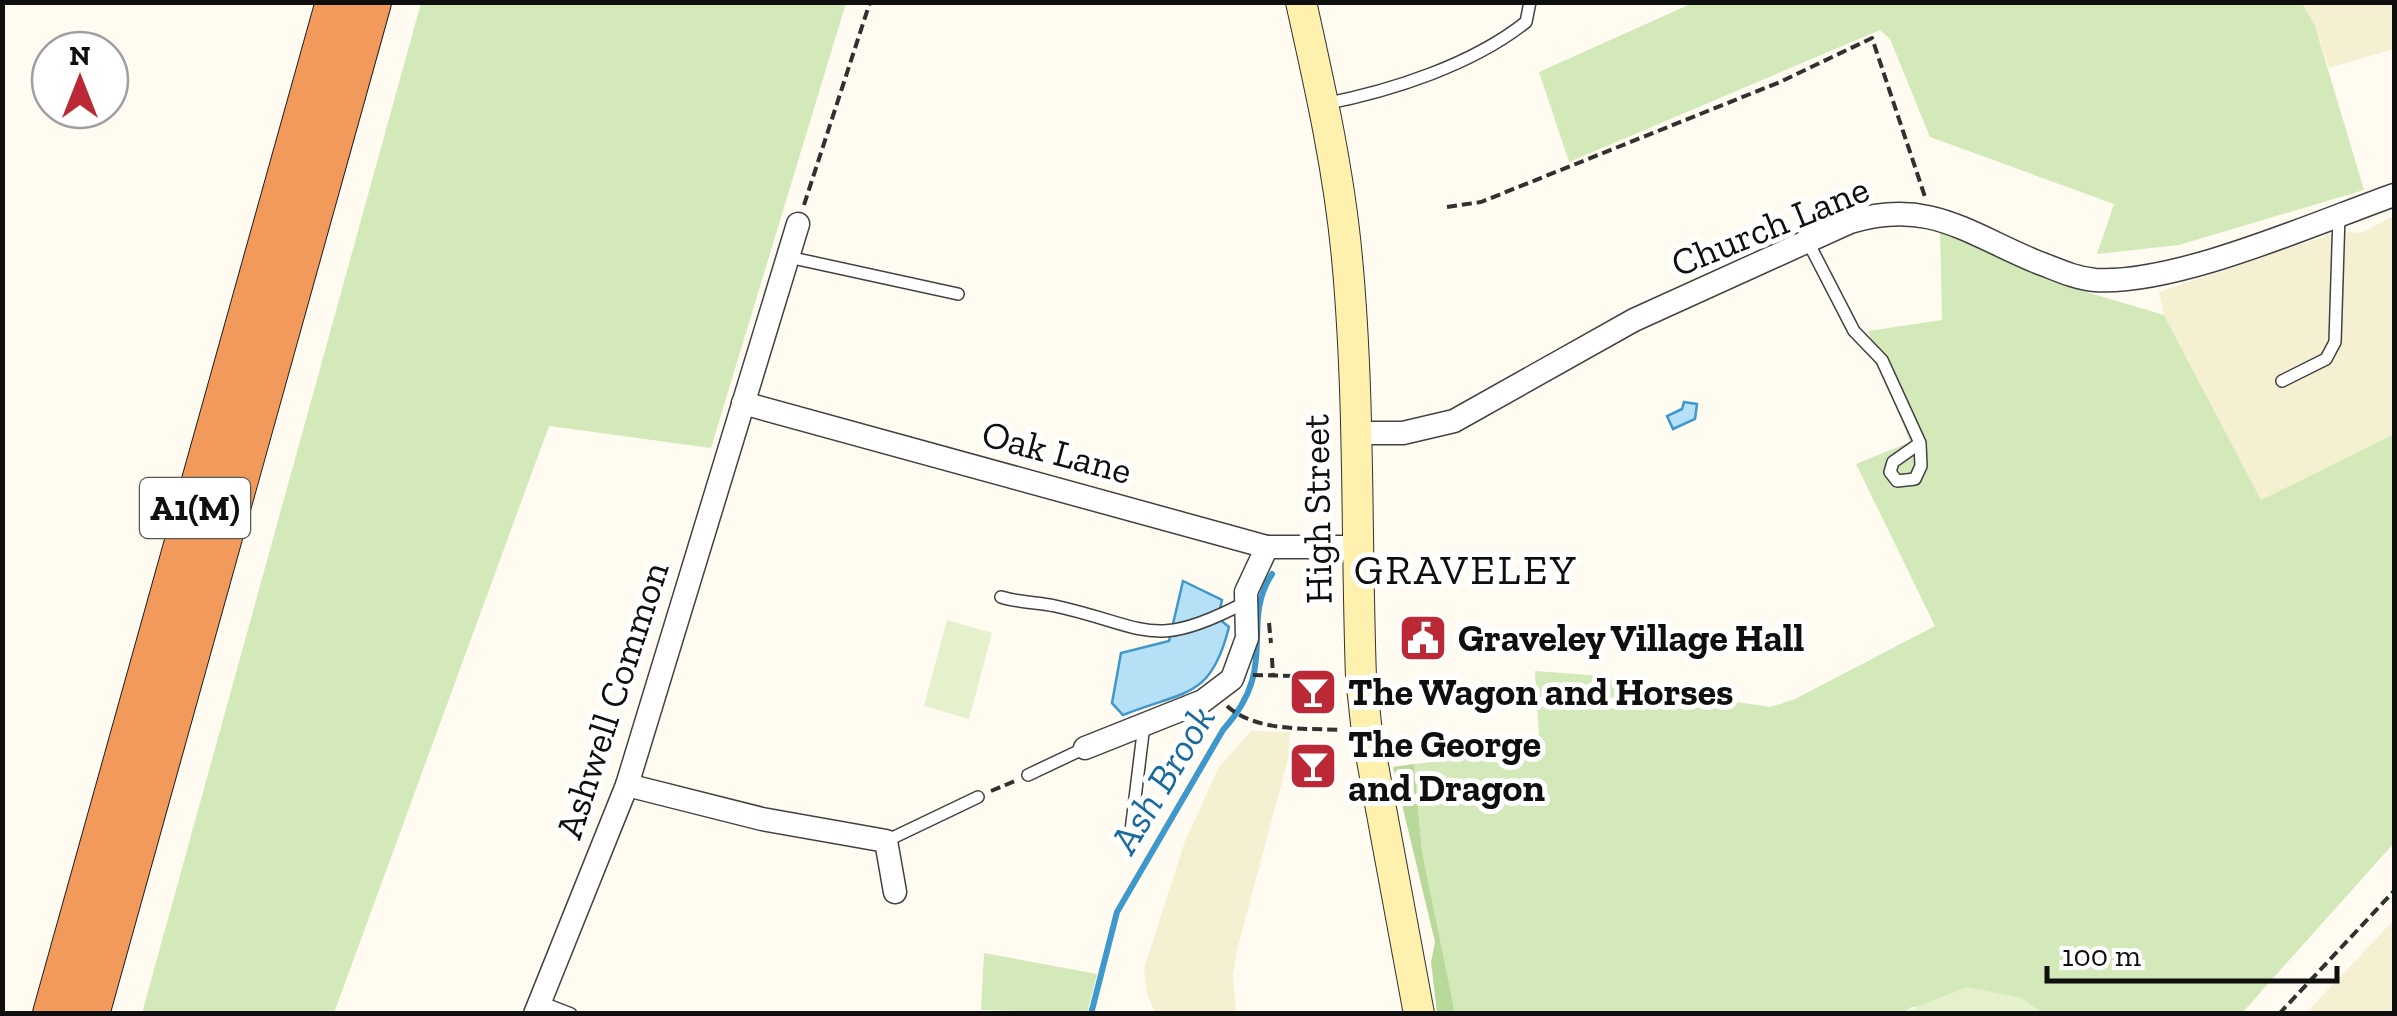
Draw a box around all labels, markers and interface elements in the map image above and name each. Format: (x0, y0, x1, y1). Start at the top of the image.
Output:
north arrow (30, 30, 130, 130)
text: N (69, 39, 91, 72)
street label: Church Lane (1665, 166, 1875, 286)
street label: Oak Lane (977, 410, 1137, 494)
street label: High Street (1292, 414, 1342, 604)
road number: A1(M) (140, 478, 250, 538)
district label: GRAVELEY (1354, 544, 1578, 595)
street label: Ashwell Common (546, 556, 678, 844)
public building icon: Graveley Village Hall (1397, 612, 1449, 664)
place label: Graveley Village Hall (1458, 615, 1805, 661)
bar icon: The Wagon and Horses (1287, 666, 1339, 718)
place label: The Wagon and Horses (1348, 669, 1733, 715)
water label: Ash Brook (1099, 696, 1225, 862)
place label: The George and Dragon (1348, 721, 1545, 811)
bar icon: The George and Dragon (1287, 740, 1339, 792)
scale bar (2047, 921, 2337, 983)
text: 100 m (2062, 938, 2141, 974)

